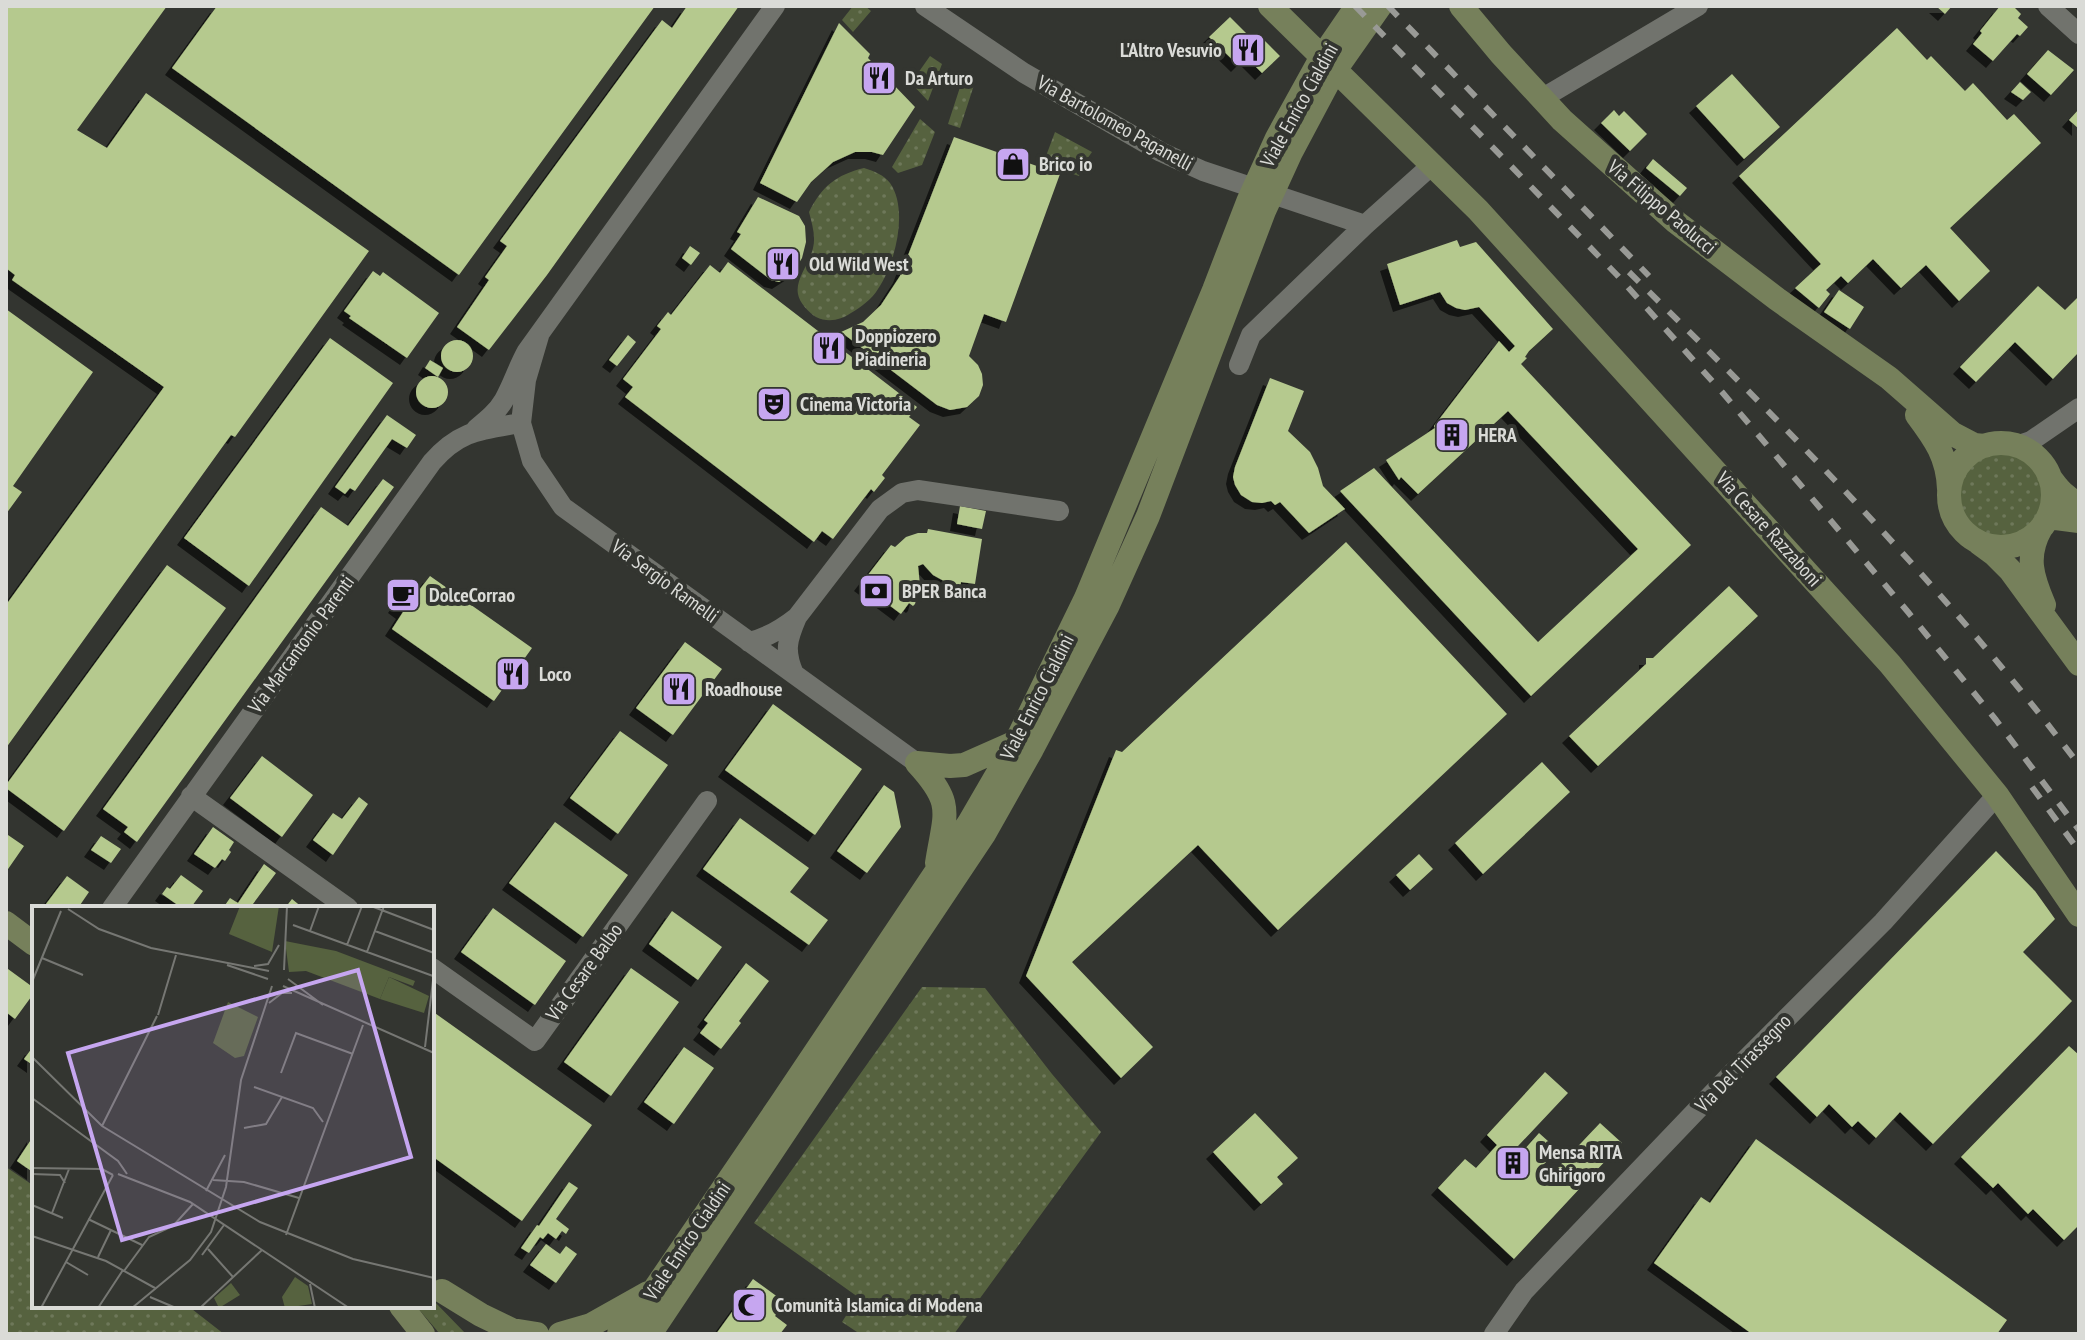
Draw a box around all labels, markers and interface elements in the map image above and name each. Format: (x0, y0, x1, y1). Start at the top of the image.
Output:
restaurant icon: L'Altro Vesuvio (1229, 31, 1267, 69)
place label: L'Altro Vesuvio (1120, 37, 1222, 63)
street label: Viale Enrico Cialdini (1254, 38, 1344, 172)
restaurant icon: Da Arturo (860, 59, 898, 97)
place label: Da Arturo (905, 65, 973, 91)
street label: Via Bartolomeo Paganelli (1032, 69, 1198, 177)
shop icon: Brico io (994, 145, 1032, 183)
place label: Brico io (1039, 151, 1092, 177)
street label: Via Filippo Paolucci (1601, 153, 1722, 260)
restaurant icon: Old Wild West (764, 245, 802, 283)
place label: Old Wild West (809, 251, 909, 277)
place label: Doppiozero Piadineria (855, 323, 937, 372)
restaurant icon: Doppiozero Piadineria (810, 329, 848, 367)
theatre icon: Cinema Victoria (755, 385, 793, 423)
place label: Cinema Victoria (800, 391, 911, 417)
building icon: HERA (1433, 416, 1471, 454)
place label: HERA (1478, 422, 1518, 448)
street label: Via Cesare Razzaboni (1710, 465, 1827, 592)
street label: Via Sergio Ramelli (605, 533, 724, 629)
street label: Via Marcantonio Parenti (241, 570, 360, 719)
bank icon: BPER Banca (857, 572, 895, 610)
cafe icon: DolceCorrao (384, 576, 422, 614)
place label: BPER Banca (902, 578, 986, 604)
place label: DolceCorrao (429, 582, 515, 608)
street label: Viale Enrico Cialdini (994, 630, 1080, 765)
restaurant icon: Loco (494, 655, 532, 693)
place label: Loco (539, 661, 572, 687)
restaurant icon: Roadhouse (660, 670, 698, 708)
place label: Roadhouse (705, 676, 783, 702)
inset map (32, 906, 434, 1308)
street label: Via Cesare Balbo (539, 918, 628, 1027)
street label: Via Del Tirassegno (1689, 1008, 1797, 1119)
place label: Mensa RITA Ghirigoro (1539, 1139, 1623, 1188)
building icon: Mensa RITA Ghirigoro (1494, 1144, 1532, 1182)
street label: Viale Enrico Cialdini (637, 1177, 736, 1306)
mosque icon: Comunità Islamica di Modena (730, 1286, 768, 1324)
place label: Comunità Islamica di Modena (775, 1292, 983, 1318)

